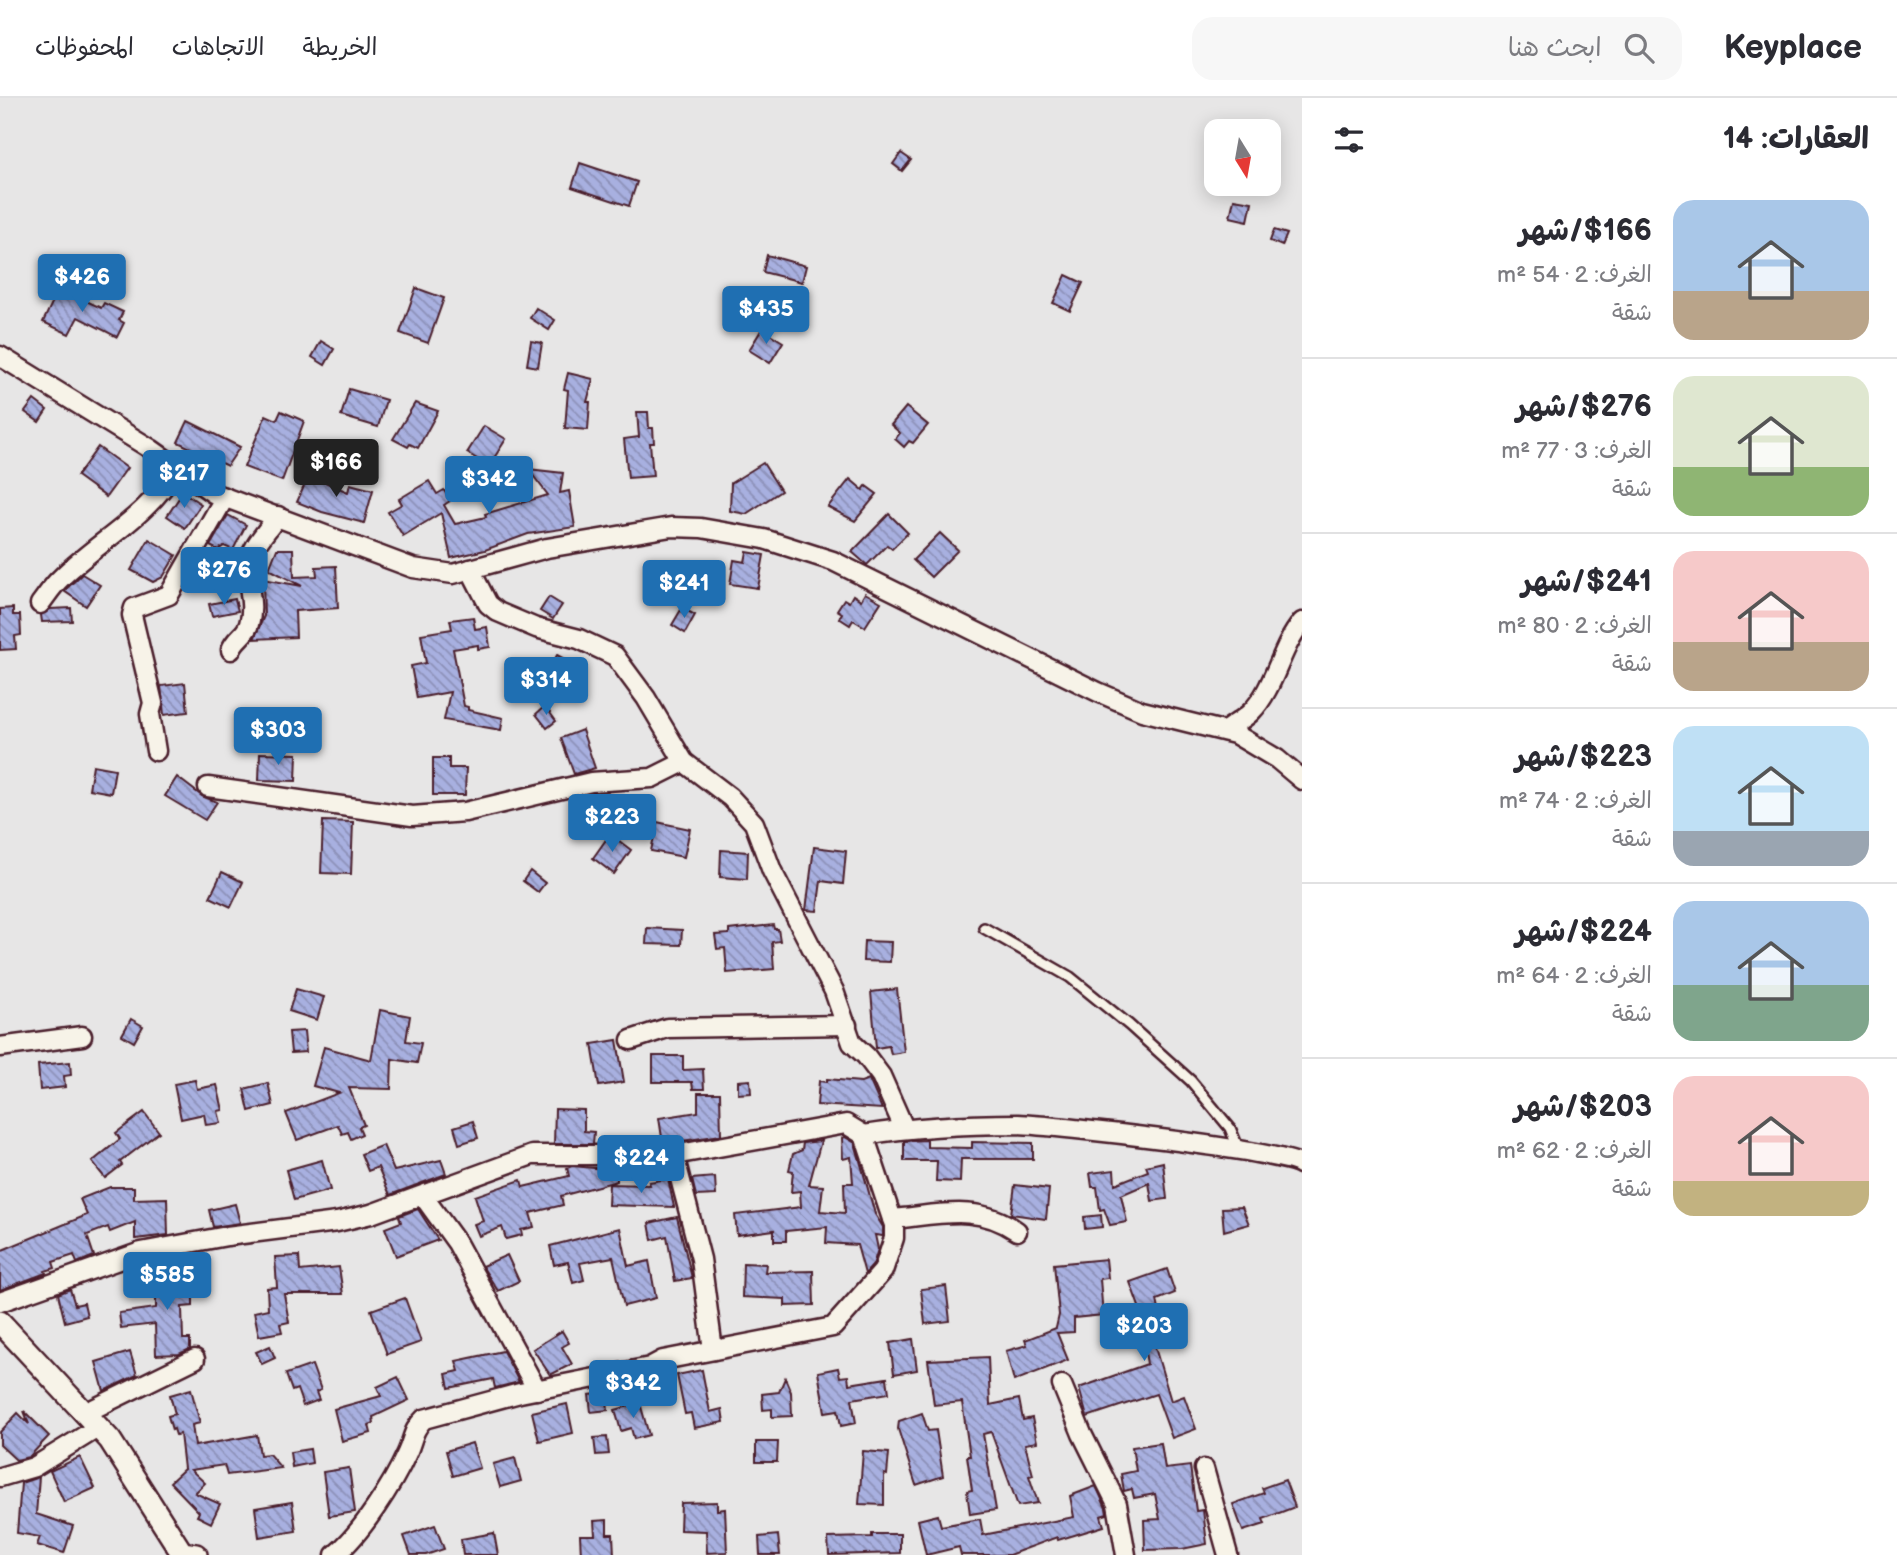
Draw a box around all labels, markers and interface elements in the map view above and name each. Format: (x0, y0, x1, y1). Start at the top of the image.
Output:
search box (1192, 17, 1682, 80)
text: Keyplace (1724, 28, 1862, 68)
icon: search (1620, 29, 1658, 67)
text: المحفوظات (35, 33, 134, 62)
text: الاتجاهات (172, 33, 265, 62)
text: الخريطة (303, 33, 377, 62)
text: ابحث هنا (1508, 33, 1602, 64)
north arrow (1204, 119, 1281, 196)
map controls (1204, 119, 1281, 196)
icon: filters (1330, 121, 1368, 159)
text: العقارات: 14 (1723, 121, 1869, 157)
text: $166/شهر (1519, 213, 1652, 249)
icon: home (1729, 228, 1813, 312)
pin: $426 (41, 254, 123, 314)
text: الغرف: 2 · 54 m² (1497, 261, 1652, 289)
text: $426 (54, 263, 110, 291)
pin: $435 (725, 286, 807, 346)
text: $435 (738, 295, 794, 323)
text: شقة (1612, 299, 1652, 327)
text: $276/شهر (1516, 389, 1652, 425)
icon: home (1729, 404, 1813, 488)
text: الغرف: 3 · 77 m² (1501, 437, 1652, 465)
pin: $166 (295, 440, 377, 499)
text: $166 (310, 448, 362, 476)
pin: $217 (143, 450, 225, 510)
pin: $342 (448, 456, 530, 516)
text: $217 (159, 459, 209, 487)
text: $342 (461, 465, 517, 493)
text: شقة (1612, 475, 1652, 503)
pin: $276 (183, 547, 265, 607)
text: $276 (197, 556, 251, 584)
pin: $241 (643, 560, 725, 620)
text: $241/شهر (1522, 564, 1652, 600)
text: $241 (659, 569, 709, 597)
icon: home (1729, 579, 1813, 663)
text: الغرف: 2 · 80 m² (1497, 612, 1652, 640)
text: شقة (1612, 650, 1652, 678)
pin: $314 (505, 658, 587, 717)
text: $314 (520, 666, 572, 694)
pin: $303 (237, 708, 319, 767)
text: $303 (250, 716, 306, 744)
text: $223/شهر (1515, 739, 1652, 775)
icon: home (1729, 754, 1813, 838)
text: الغرف: 2 · 74 m² (1499, 787, 1652, 815)
pin: $223 (571, 794, 653, 854)
text: $223 (584, 803, 640, 831)
text: شقة (1612, 825, 1652, 853)
text: $224/شهر (1516, 914, 1652, 950)
icon: home (1729, 929, 1813, 1013)
text: الغرف: 2 · 64 m² (1496, 962, 1652, 990)
text: شقة (1612, 1000, 1652, 1028)
text: $203/شهر (1514, 1089, 1652, 1125)
icon: home (1729, 1104, 1813, 1188)
pin: $224 (600, 1136, 682, 1195)
text: الغرف: 2 · 62 m² (1497, 1137, 1652, 1165)
text: $224 (613, 1144, 669, 1172)
text: شقة (1612, 1175, 1652, 1203)
pin: $585 (126, 1252, 208, 1312)
text: $585 (139, 1261, 195, 1289)
pin: $203 (1103, 1304, 1185, 1363)
text: $203 (1116, 1312, 1172, 1340)
pin: $342 (592, 1360, 674, 1420)
text: $342 (605, 1369, 661, 1397)

